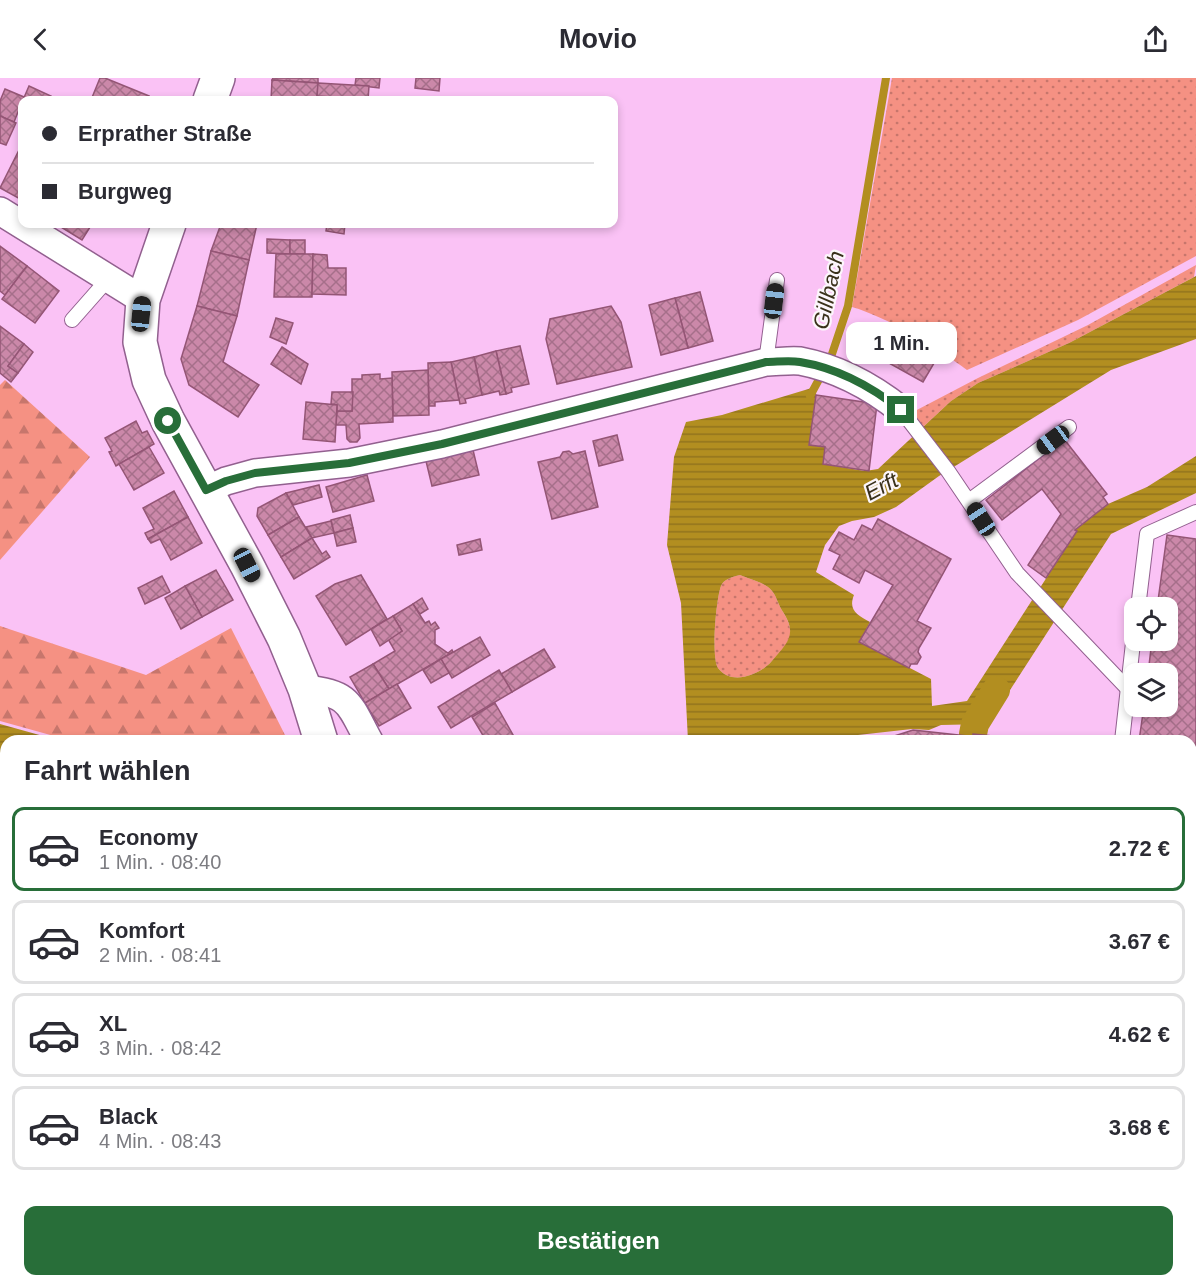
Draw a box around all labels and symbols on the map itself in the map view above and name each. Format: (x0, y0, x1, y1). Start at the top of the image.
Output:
water label: Gillbach (808, 249, 849, 332)
car (763, 282, 785, 320)
car (130, 295, 152, 333)
callout: 1 Min. (846, 323, 956, 365)
route end (887, 396, 914, 423)
route start (154, 407, 181, 434)
car (1033, 422, 1073, 458)
water label: Erft (860, 467, 903, 506)
car (964, 499, 998, 539)
car (231, 545, 263, 585)

